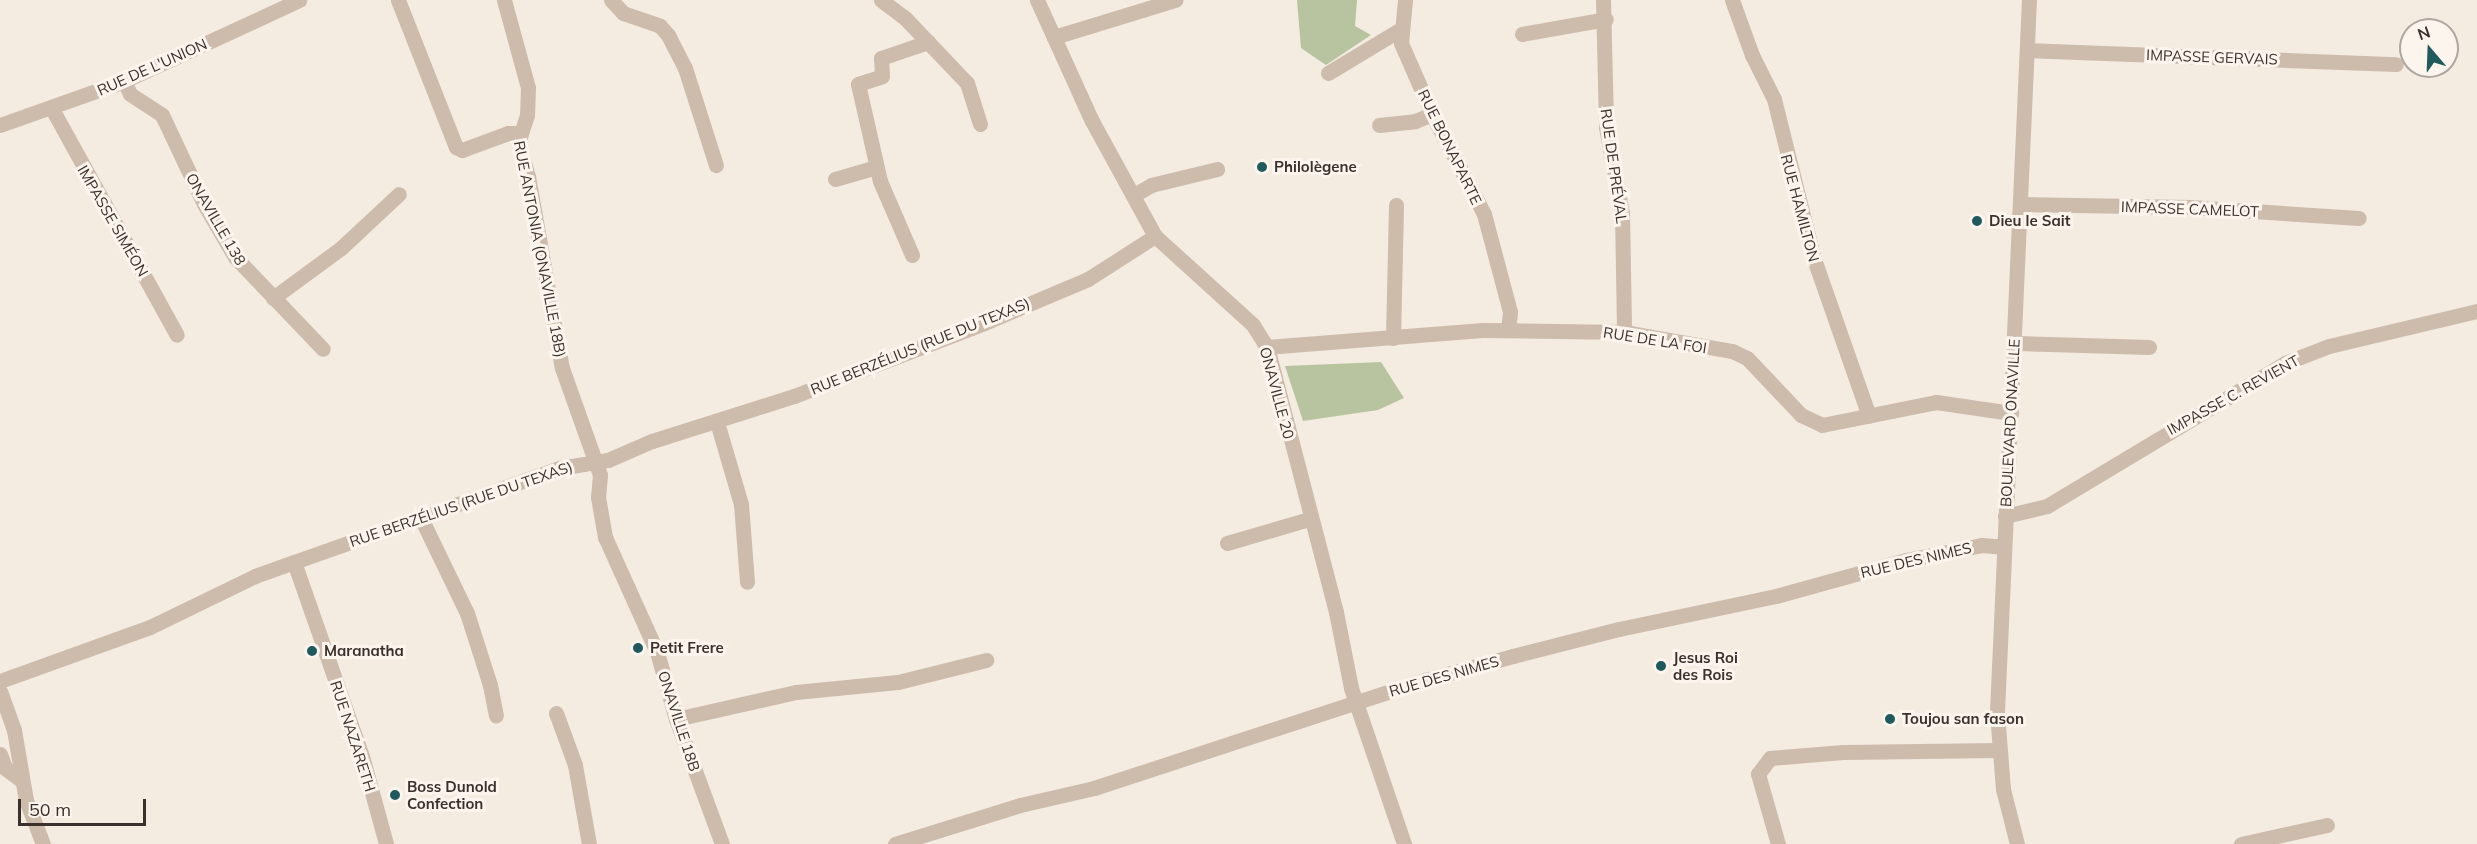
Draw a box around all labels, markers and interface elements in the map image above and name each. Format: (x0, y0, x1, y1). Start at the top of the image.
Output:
north arrow (2399, 18, 2459, 78)
text: N (2415, 21, 2433, 44)
street label: RUE DE L'UNION (94, 35, 210, 99)
street label: IMPASSE GERVAIS (2146, 46, 2278, 68)
street label: RUE BONAPARTE (1414, 87, 1486, 207)
street label: RUE DE PRÉVAL (1597, 107, 1631, 225)
street label: RUE ANTONIA (ONAVILLE 18B) (510, 139, 570, 359)
street label: RUE HAMILTON (1777, 152, 1823, 264)
place label: Philolègene (1274, 158, 1357, 176)
marker: Philolègene (1255, 160, 1269, 174)
street label: IMPASSE SIMÉON (74, 162, 152, 280)
street label: ONAVILLE 138 (182, 170, 250, 268)
street label: IMPASSE CAMELOT (2121, 198, 2259, 220)
place label: Dieu le Sait (1989, 212, 2070, 230)
marker: Dieu le Sait (1970, 214, 1984, 228)
street label: RUE BERZÉLIUS (RUE DU TEXAS) (808, 294, 1032, 398)
street label: RUE DE LA FOI (1602, 323, 1708, 357)
street label: BOULEVARD ONAVILLE (1997, 338, 2023, 508)
street label: ONAVILLE 20 (1256, 345, 1298, 441)
street label: IMPASSE C. REVIENT (2164, 351, 2302, 439)
street label: RUE BERZÉLIUS (RUE DU TEXAS) (347, 457, 575, 551)
street label: RUE DES NIMES (1859, 539, 1973, 581)
place label: Petit Frere (650, 639, 724, 657)
marker: Petit Frere (631, 641, 645, 655)
place label: Maranatha (324, 642, 404, 660)
marker: Maranatha (305, 644, 319, 658)
place label: Jesus Roi des Rois (1673, 648, 1738, 683)
street label: RUE DES NIMES (1387, 652, 1501, 700)
marker: Jesus Roi des Rois (1654, 659, 1668, 673)
street label: ONAVILLE 18B (654, 668, 704, 774)
street label: RUE NAZARETH (327, 678, 379, 794)
place label: Toujou san fason (1902, 710, 2024, 728)
marker: Toujou san fason (1883, 712, 1897, 726)
place label: Boss Dunold Confection (407, 777, 497, 812)
scale bar (21, 787, 148, 825)
marker: Boss Dunold Confection (388, 788, 402, 802)
text: 50 m (29, 798, 71, 821)

